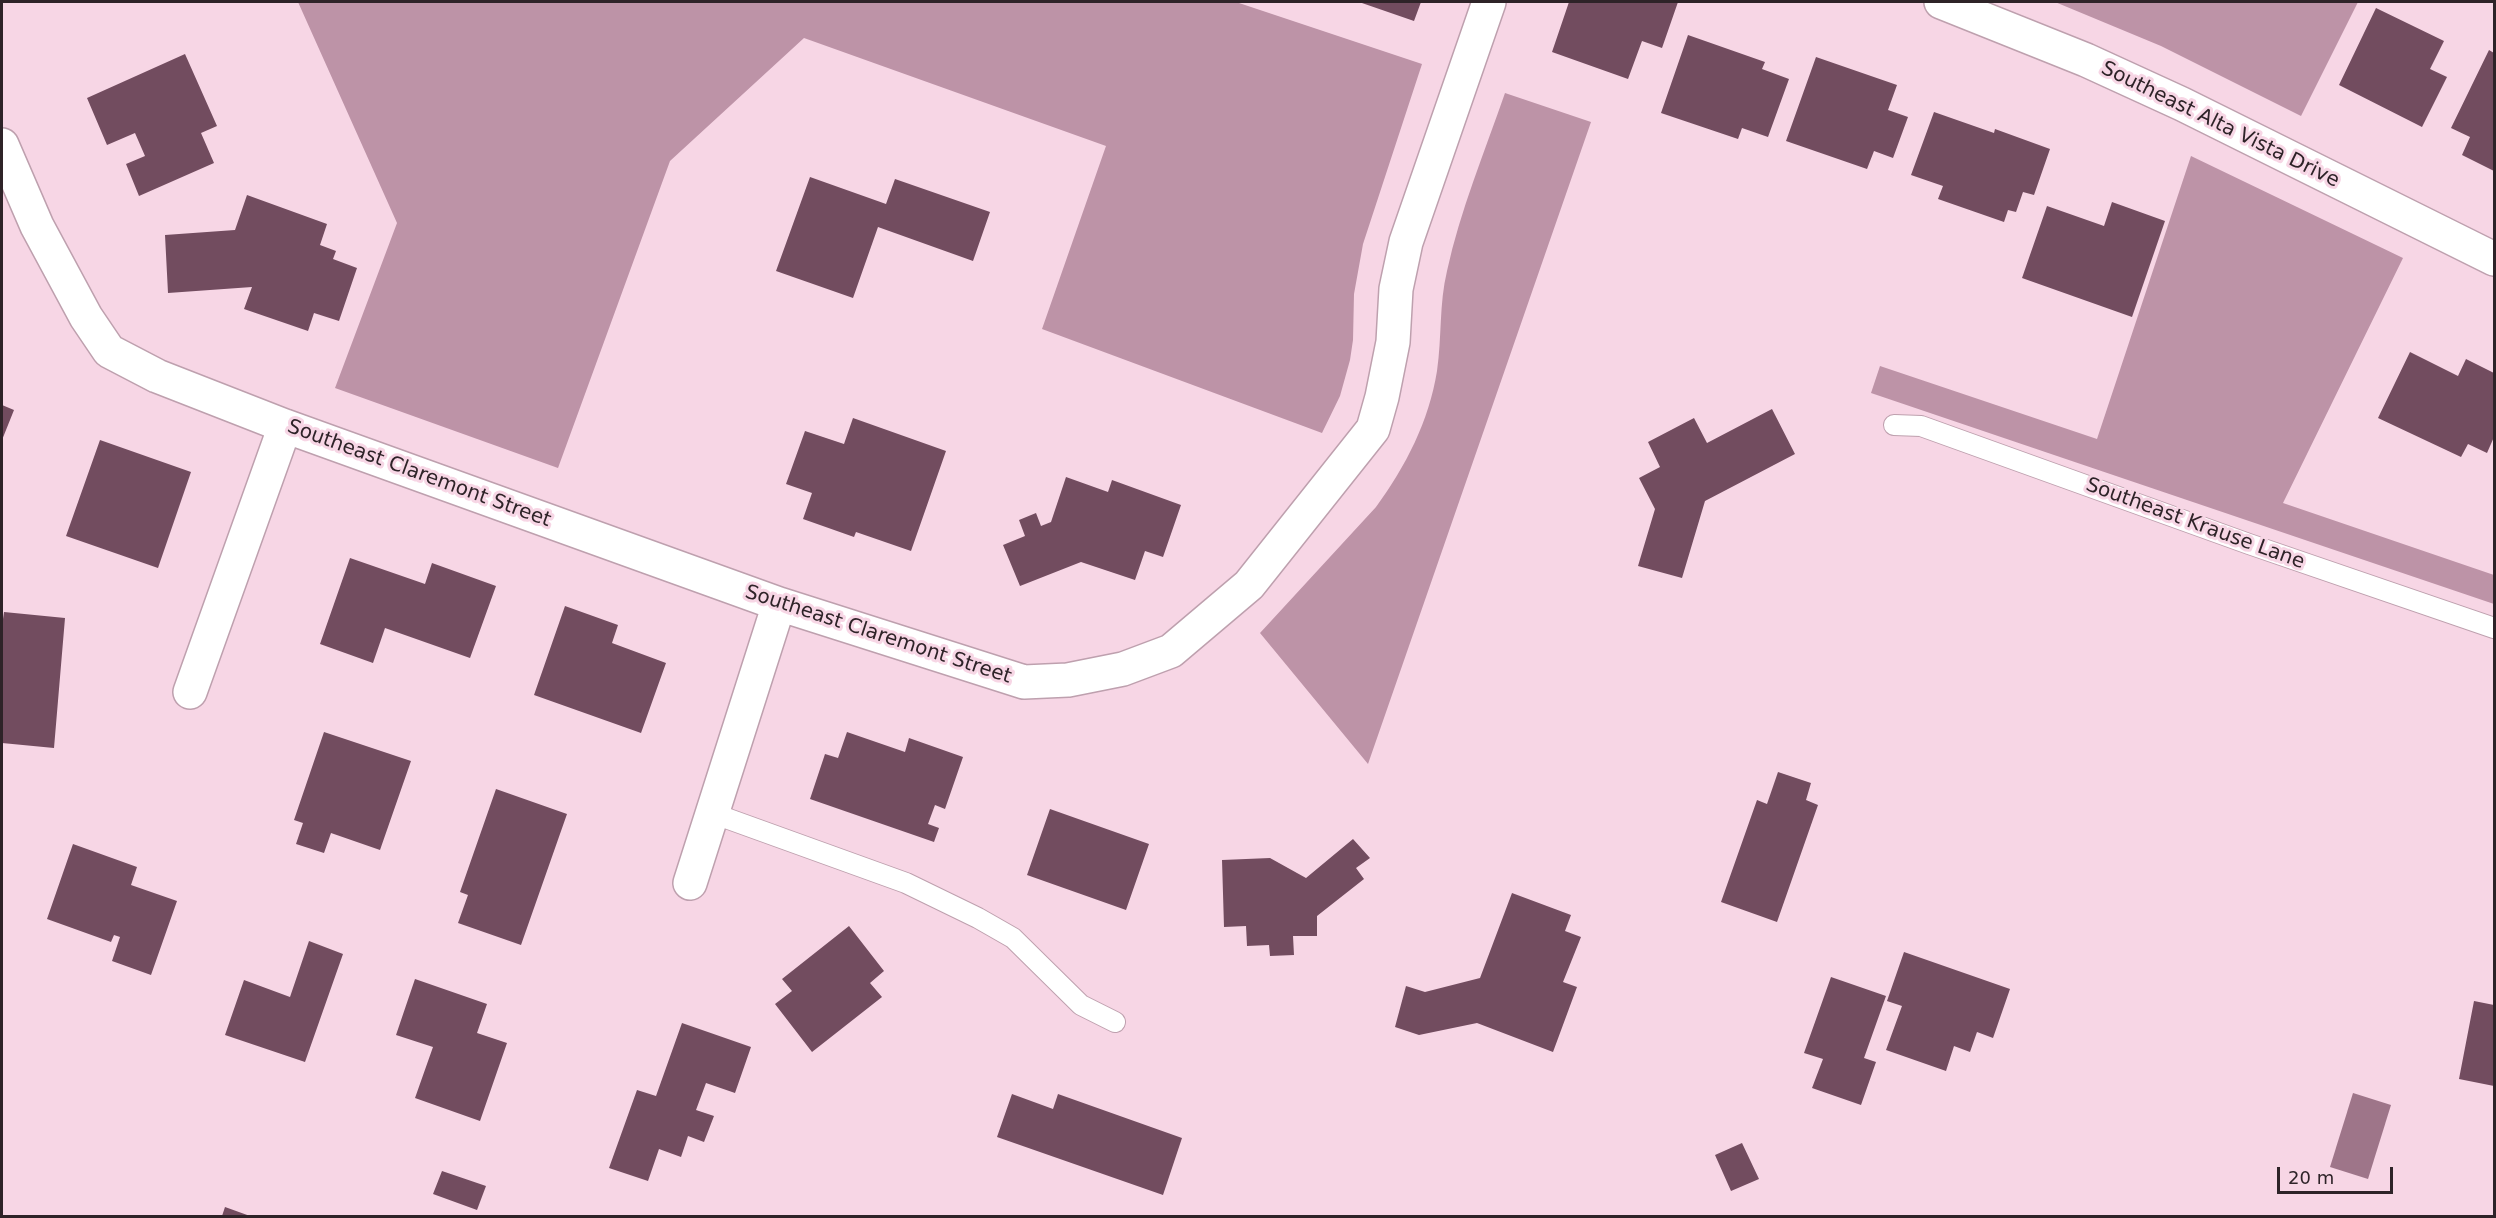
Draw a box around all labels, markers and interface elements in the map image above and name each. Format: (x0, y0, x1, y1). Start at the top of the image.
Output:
street label: Southeast Alta Vista Drive (2097, 57, 2343, 193)
street label: Southeast Claremont Street (284, 415, 554, 533)
street label: Southeast Krause Lane (2082, 473, 2308, 575)
street label: Southeast Claremont Street (742, 581, 1014, 689)
scale bar (2280, 1155, 2396, 1193)
text: 20 m (2288, 1167, 2334, 1188)

